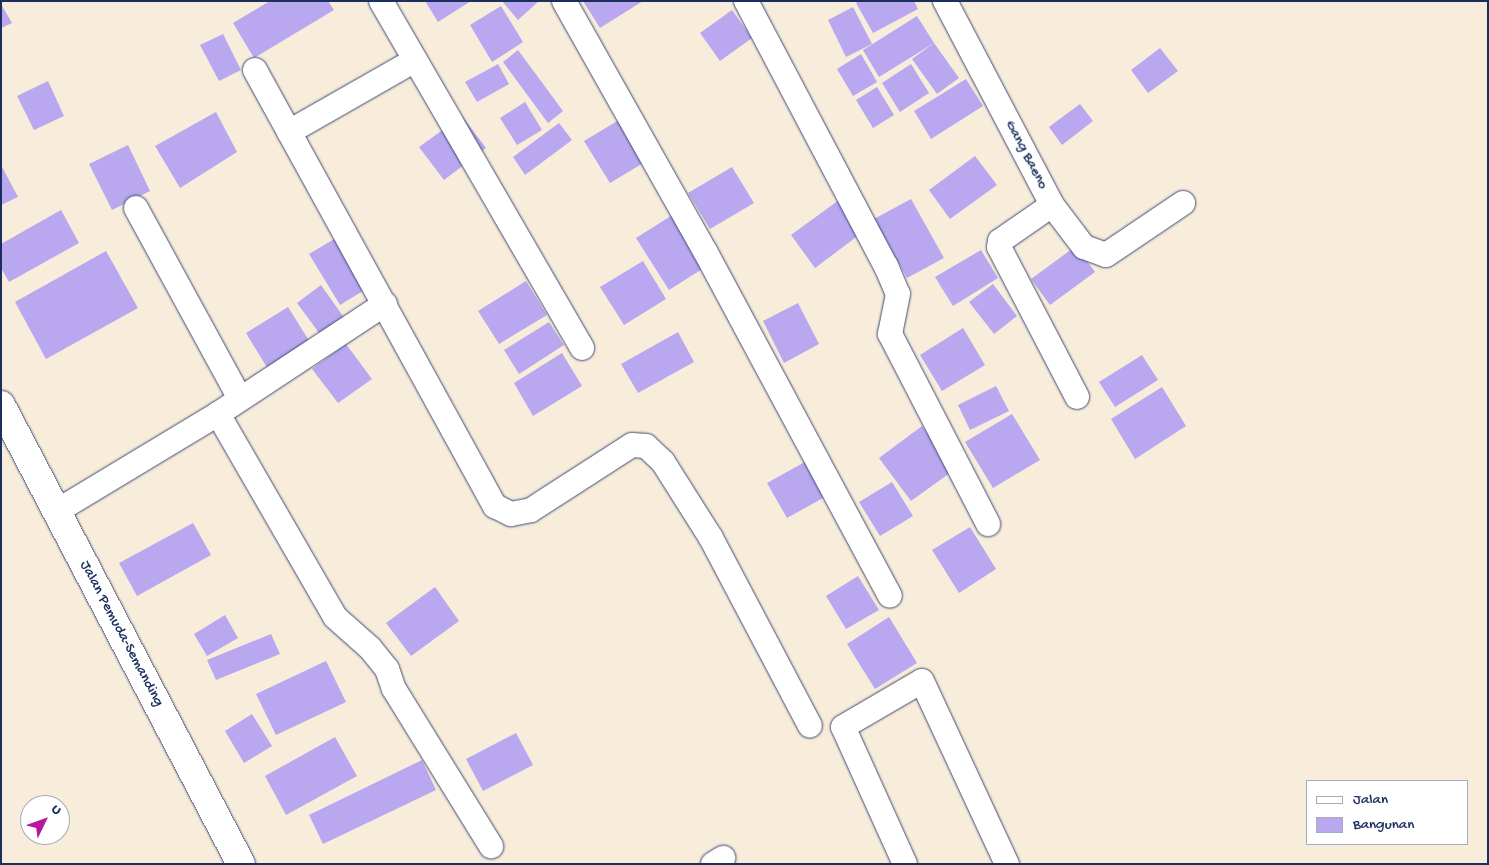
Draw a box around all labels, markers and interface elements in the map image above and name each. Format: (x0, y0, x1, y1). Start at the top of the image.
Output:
street label: Gang Baeno (1000, 117, 1052, 193)
street label: Jalan Pemuda-Semanding (75, 558, 167, 710)
legend (1306, 780, 1469, 845)
text: Jalan (1353, 791, 1388, 809)
north arrow (20, 795, 70, 845)
text: U (47, 802, 65, 819)
text: Bangunan (1353, 816, 1414, 834)

